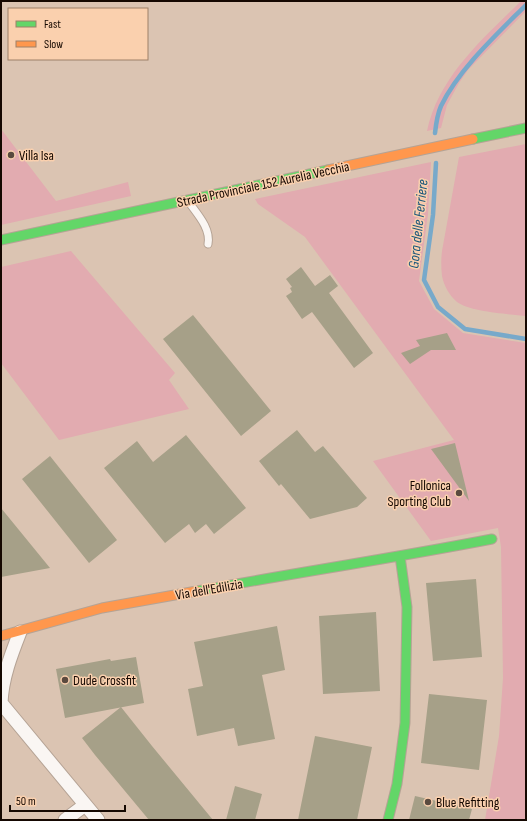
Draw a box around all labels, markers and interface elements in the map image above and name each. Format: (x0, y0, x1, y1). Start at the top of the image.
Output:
legend (8, 8, 148, 60)
text: Fast (44, 17, 61, 32)
text: Slow (44, 37, 63, 52)
place label: Villa Isa (19, 147, 54, 164)
marker: Villa Isa (6, 150, 16, 160)
street label: Strada Provinciale 152 Aurelia Vecchia (175, 158, 351, 211)
water label: Gora delle Ferriere (404, 178, 433, 270)
place label: Follonica Sporting Club (387, 477, 451, 510)
marker: Follonica Sporting Club (454, 488, 464, 498)
street label: Via dell'Edilizia (174, 575, 244, 604)
place label: Dude Crossfit (73, 672, 136, 689)
marker: Dude Crossfit (60, 675, 70, 685)
scale bar (10, 787, 125, 813)
text: 50 m (16, 794, 36, 809)
place label: Blue Refitting (436, 794, 500, 811)
marker: Blue Refitting (423, 797, 433, 807)

